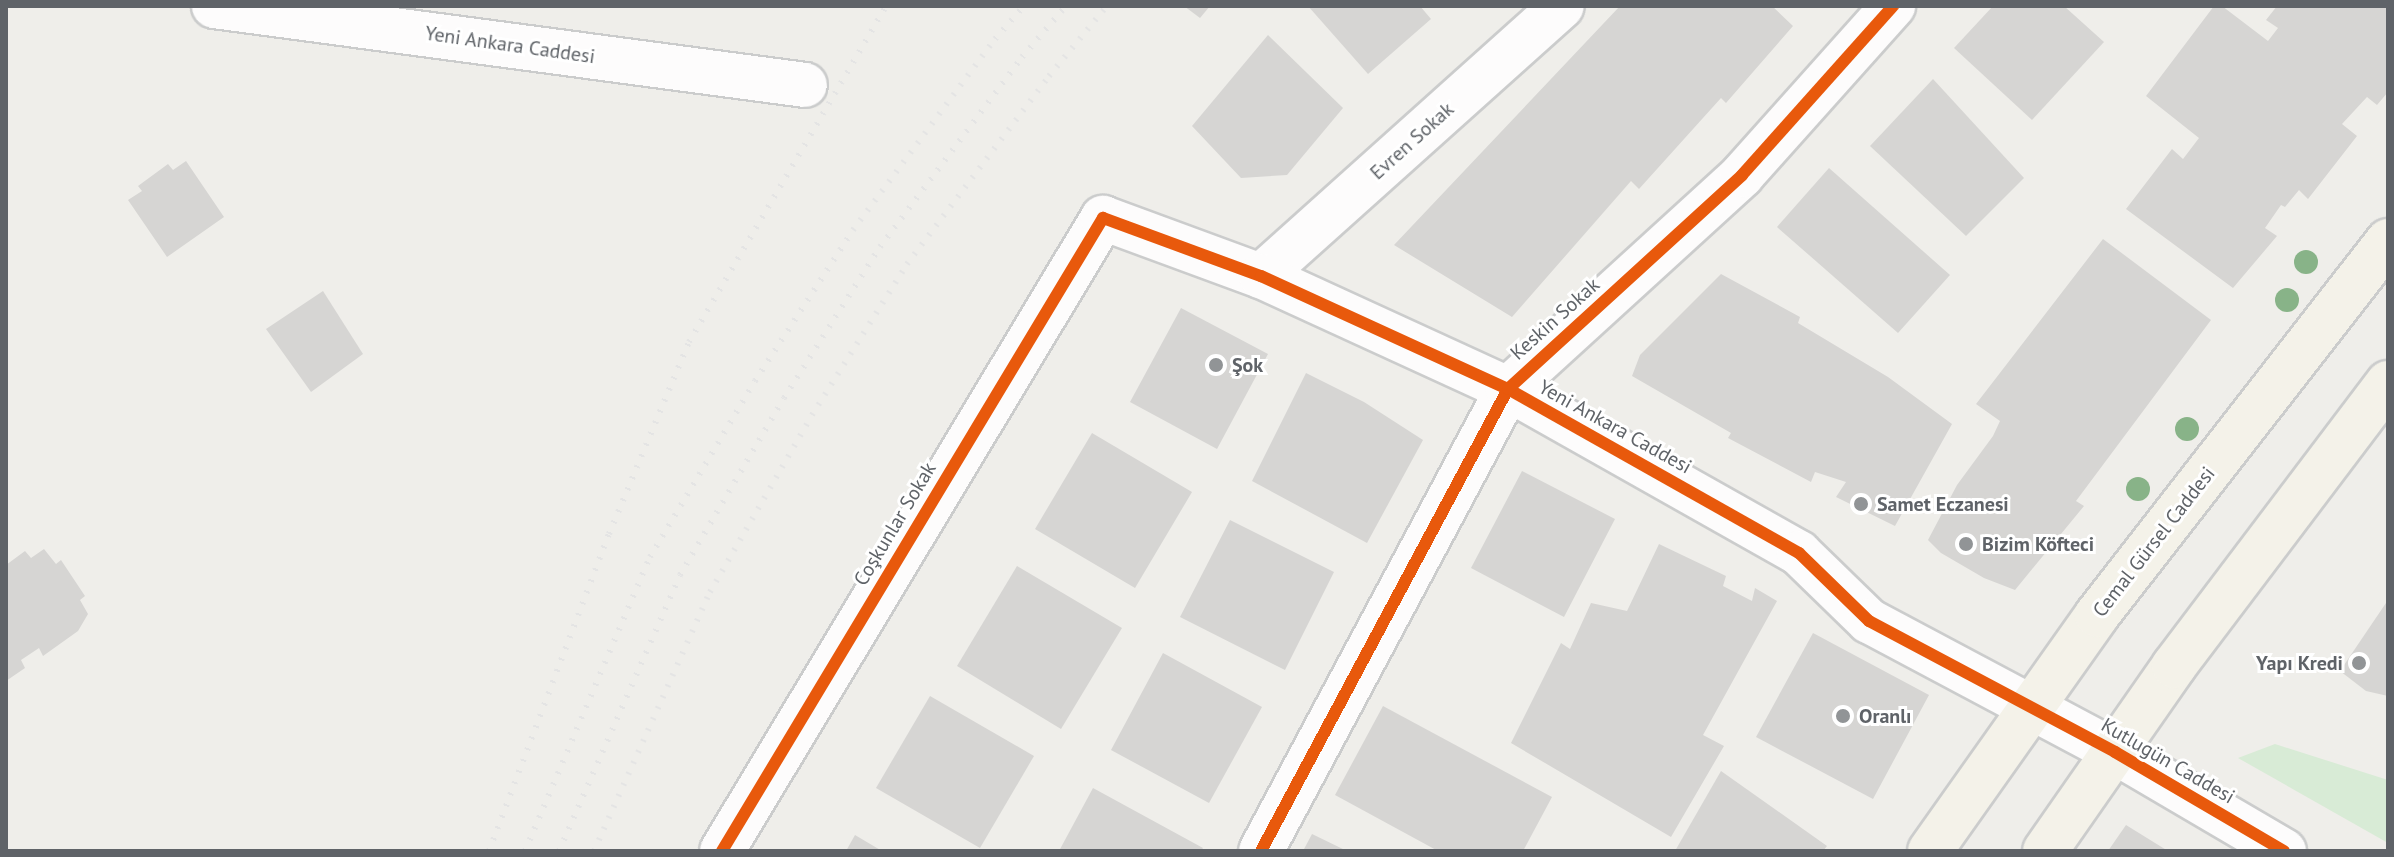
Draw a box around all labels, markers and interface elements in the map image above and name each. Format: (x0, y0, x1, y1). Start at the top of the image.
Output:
street label: Yeni Ankara Caddesi (423, 21, 597, 69)
street label: Evren Sokak (1365, 97, 1459, 185)
street label: Keskin Sokak (1506, 273, 1604, 365)
place label: Şok (1232, 353, 1263, 377)
marker: Şok (1207, 356, 1225, 374)
street label: Yeni Ankara Caddesi (1534, 375, 1696, 479)
street label: Coşkunlar Sokak (849, 458, 941, 590)
street label: Cemal Gürsel Caddesi (2088, 462, 2220, 622)
place label: Samet Eczanesi (1877, 492, 2009, 516)
marker: Samet Eczanesi (1852, 495, 1870, 513)
place label: Bizim Köfteci (1982, 532, 2094, 556)
marker: Bizim Köfteci (1957, 535, 1975, 553)
place label: Yapı Kredi (2256, 651, 2343, 675)
marker: Yapı Kredi (2350, 654, 2368, 672)
place label: Oranlı (1859, 704, 1911, 728)
marker: Oranlı (1834, 707, 1852, 725)
street label: Kutlugün Caddesi (2097, 713, 2239, 809)

